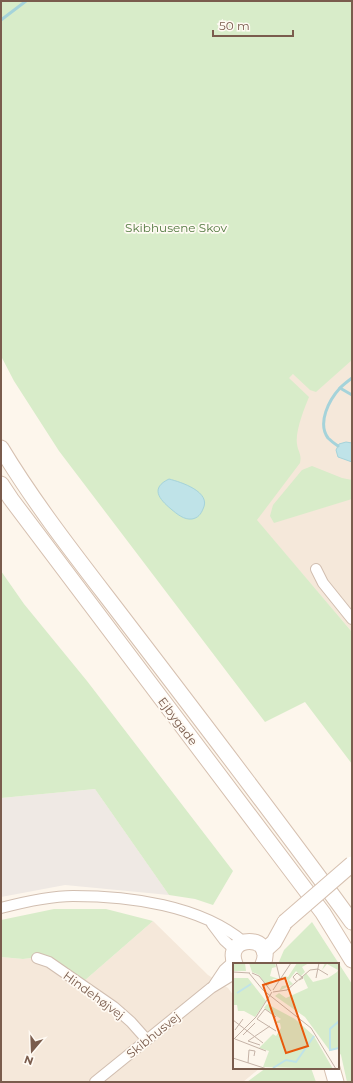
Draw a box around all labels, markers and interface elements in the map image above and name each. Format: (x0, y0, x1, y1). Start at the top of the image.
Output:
scale bar (213, 12, 293, 38)
text: 50 m (219, 18, 250, 33)
park label: Skibhusene Skov (125, 220, 227, 235)
street label: Ejbygade (155, 694, 201, 748)
inset map (233, 963, 339, 1069)
street label: Hindehøjvej (60, 968, 128, 1022)
street label: Skibhusvej (123, 1009, 183, 1061)
north arrow (12, 1031, 52, 1071)
text: N (22, 1052, 35, 1069)

